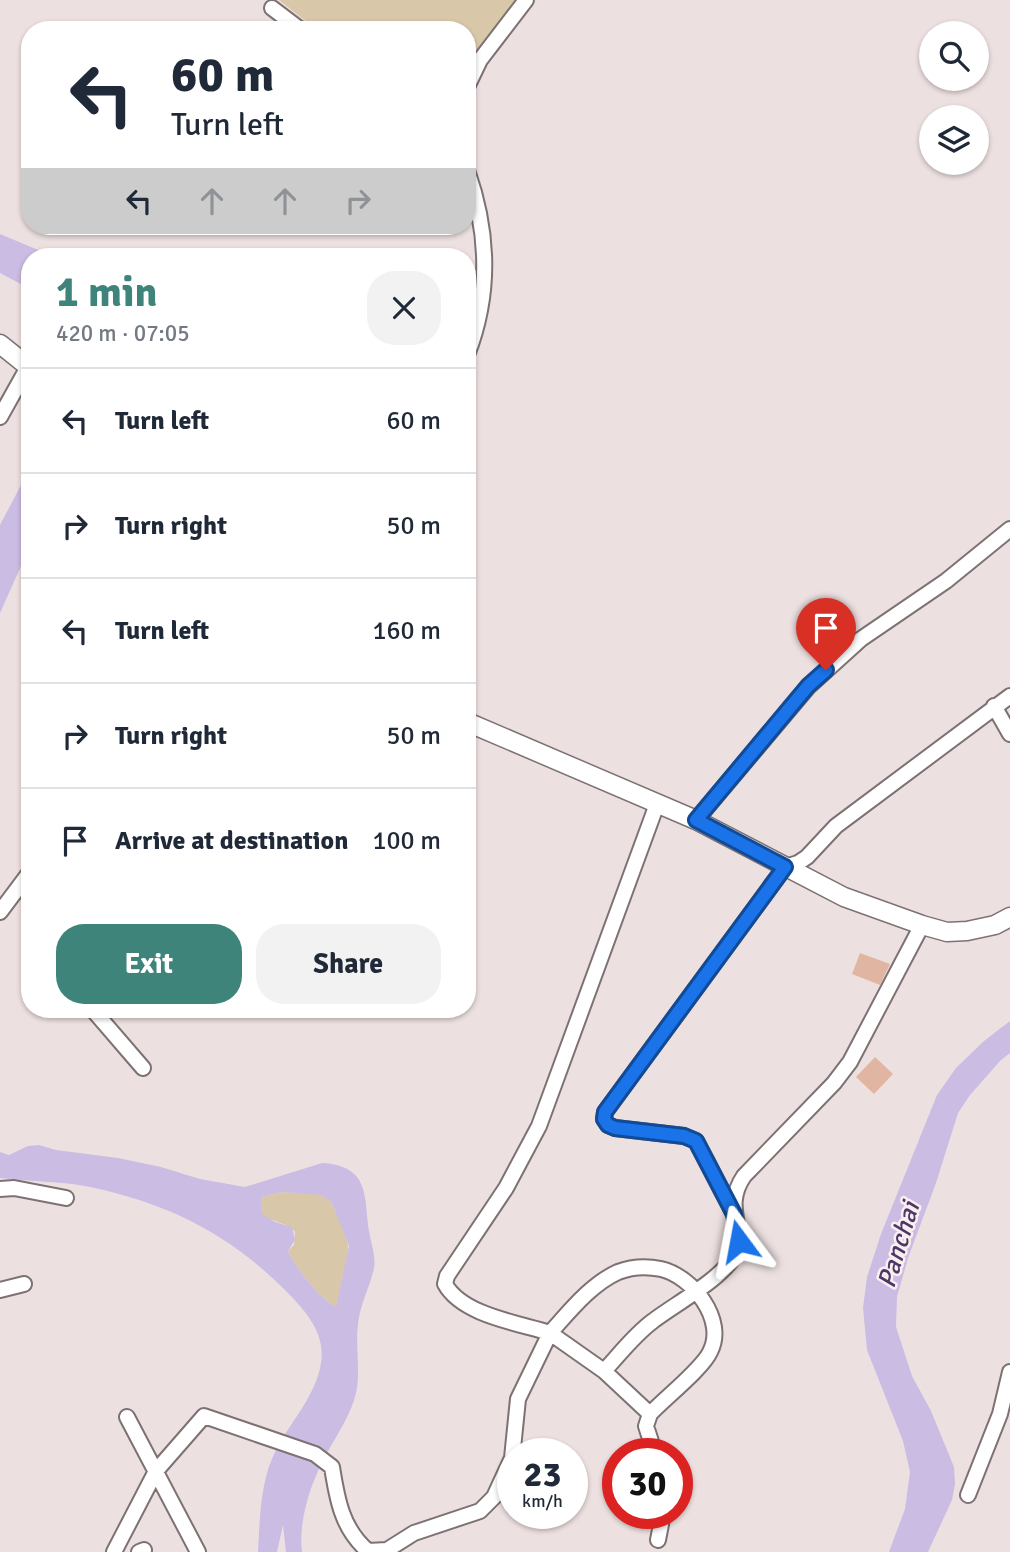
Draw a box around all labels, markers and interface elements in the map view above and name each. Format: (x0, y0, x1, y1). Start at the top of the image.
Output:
map controls (919, 21, 989, 175)
button: search (919, 21, 989, 91)
text: 60 m (171, 45, 274, 105)
icon: left (56, 49, 147, 140)
text: Turn left (171, 105, 284, 144)
button: layers (919, 105, 989, 175)
icon: left (120, 182, 158, 220)
icon: ahead (193, 182, 231, 220)
icon: ahead (266, 182, 304, 220)
icon: right (339, 182, 377, 220)
text: 1 min (56, 267, 157, 318)
button: close (367, 271, 441, 345)
text: 420 m · 07:05 (56, 319, 190, 348)
icon: left (56, 402, 94, 440)
text: Turn left (115, 405, 209, 437)
text: 60 m (386, 405, 441, 437)
icon: right (56, 507, 94, 545)
text: Turn right (115, 510, 227, 542)
text: 50 m (386, 510, 441, 542)
pin (796, 598, 856, 670)
icon: arrive (807, 609, 845, 647)
icon: left (56, 612, 94, 650)
text: Turn left (115, 615, 209, 647)
text: 160 m (372, 615, 441, 647)
icon: right (56, 717, 94, 755)
text: Turn right (115, 720, 227, 752)
text: 50 m (386, 720, 441, 752)
icon: arrive (56, 822, 94, 860)
text: Arrive at destination (115, 825, 348, 857)
text: 100 m (372, 825, 441, 857)
button: Exit (56, 924, 242, 1004)
button: Share (256, 924, 441, 1004)
water label: Panchai (871, 1195, 928, 1292)
position arrow (702, 1204, 776, 1278)
speed limit sign: 30 (602, 1438, 693, 1529)
text: 23 (524, 1453, 561, 1496)
text: km/h (522, 1490, 563, 1512)

